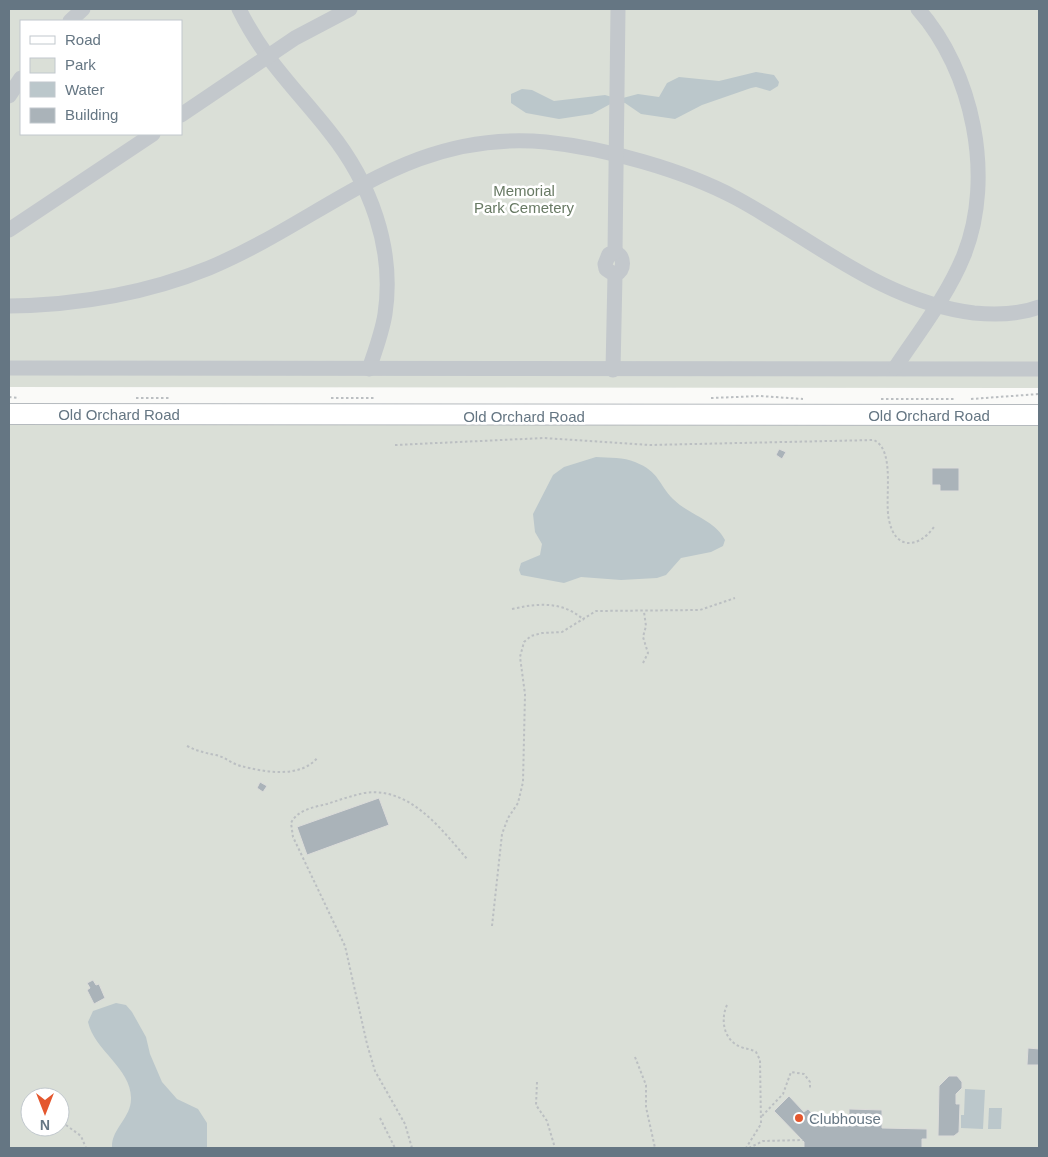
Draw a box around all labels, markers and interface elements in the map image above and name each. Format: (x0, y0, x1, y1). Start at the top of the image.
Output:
legend (20, 20, 182, 135)
text: Road (65, 31, 101, 48)
text: Park (65, 56, 96, 73)
text: Water (65, 81, 104, 98)
text: Building (65, 106, 118, 123)
park label: Memorial Park Cemetery (474, 182, 575, 216)
street label: Old Orchard Road (58, 406, 180, 423)
street label: Old Orchard Road (868, 407, 990, 424)
street label: Old Orchard Road (463, 408, 585, 425)
north arrow (20, 1087, 70, 1137)
place label: Clubhouse (809, 1110, 881, 1127)
marker: Clubhouse (793, 1112, 805, 1124)
text: N (40, 1117, 50, 1133)

